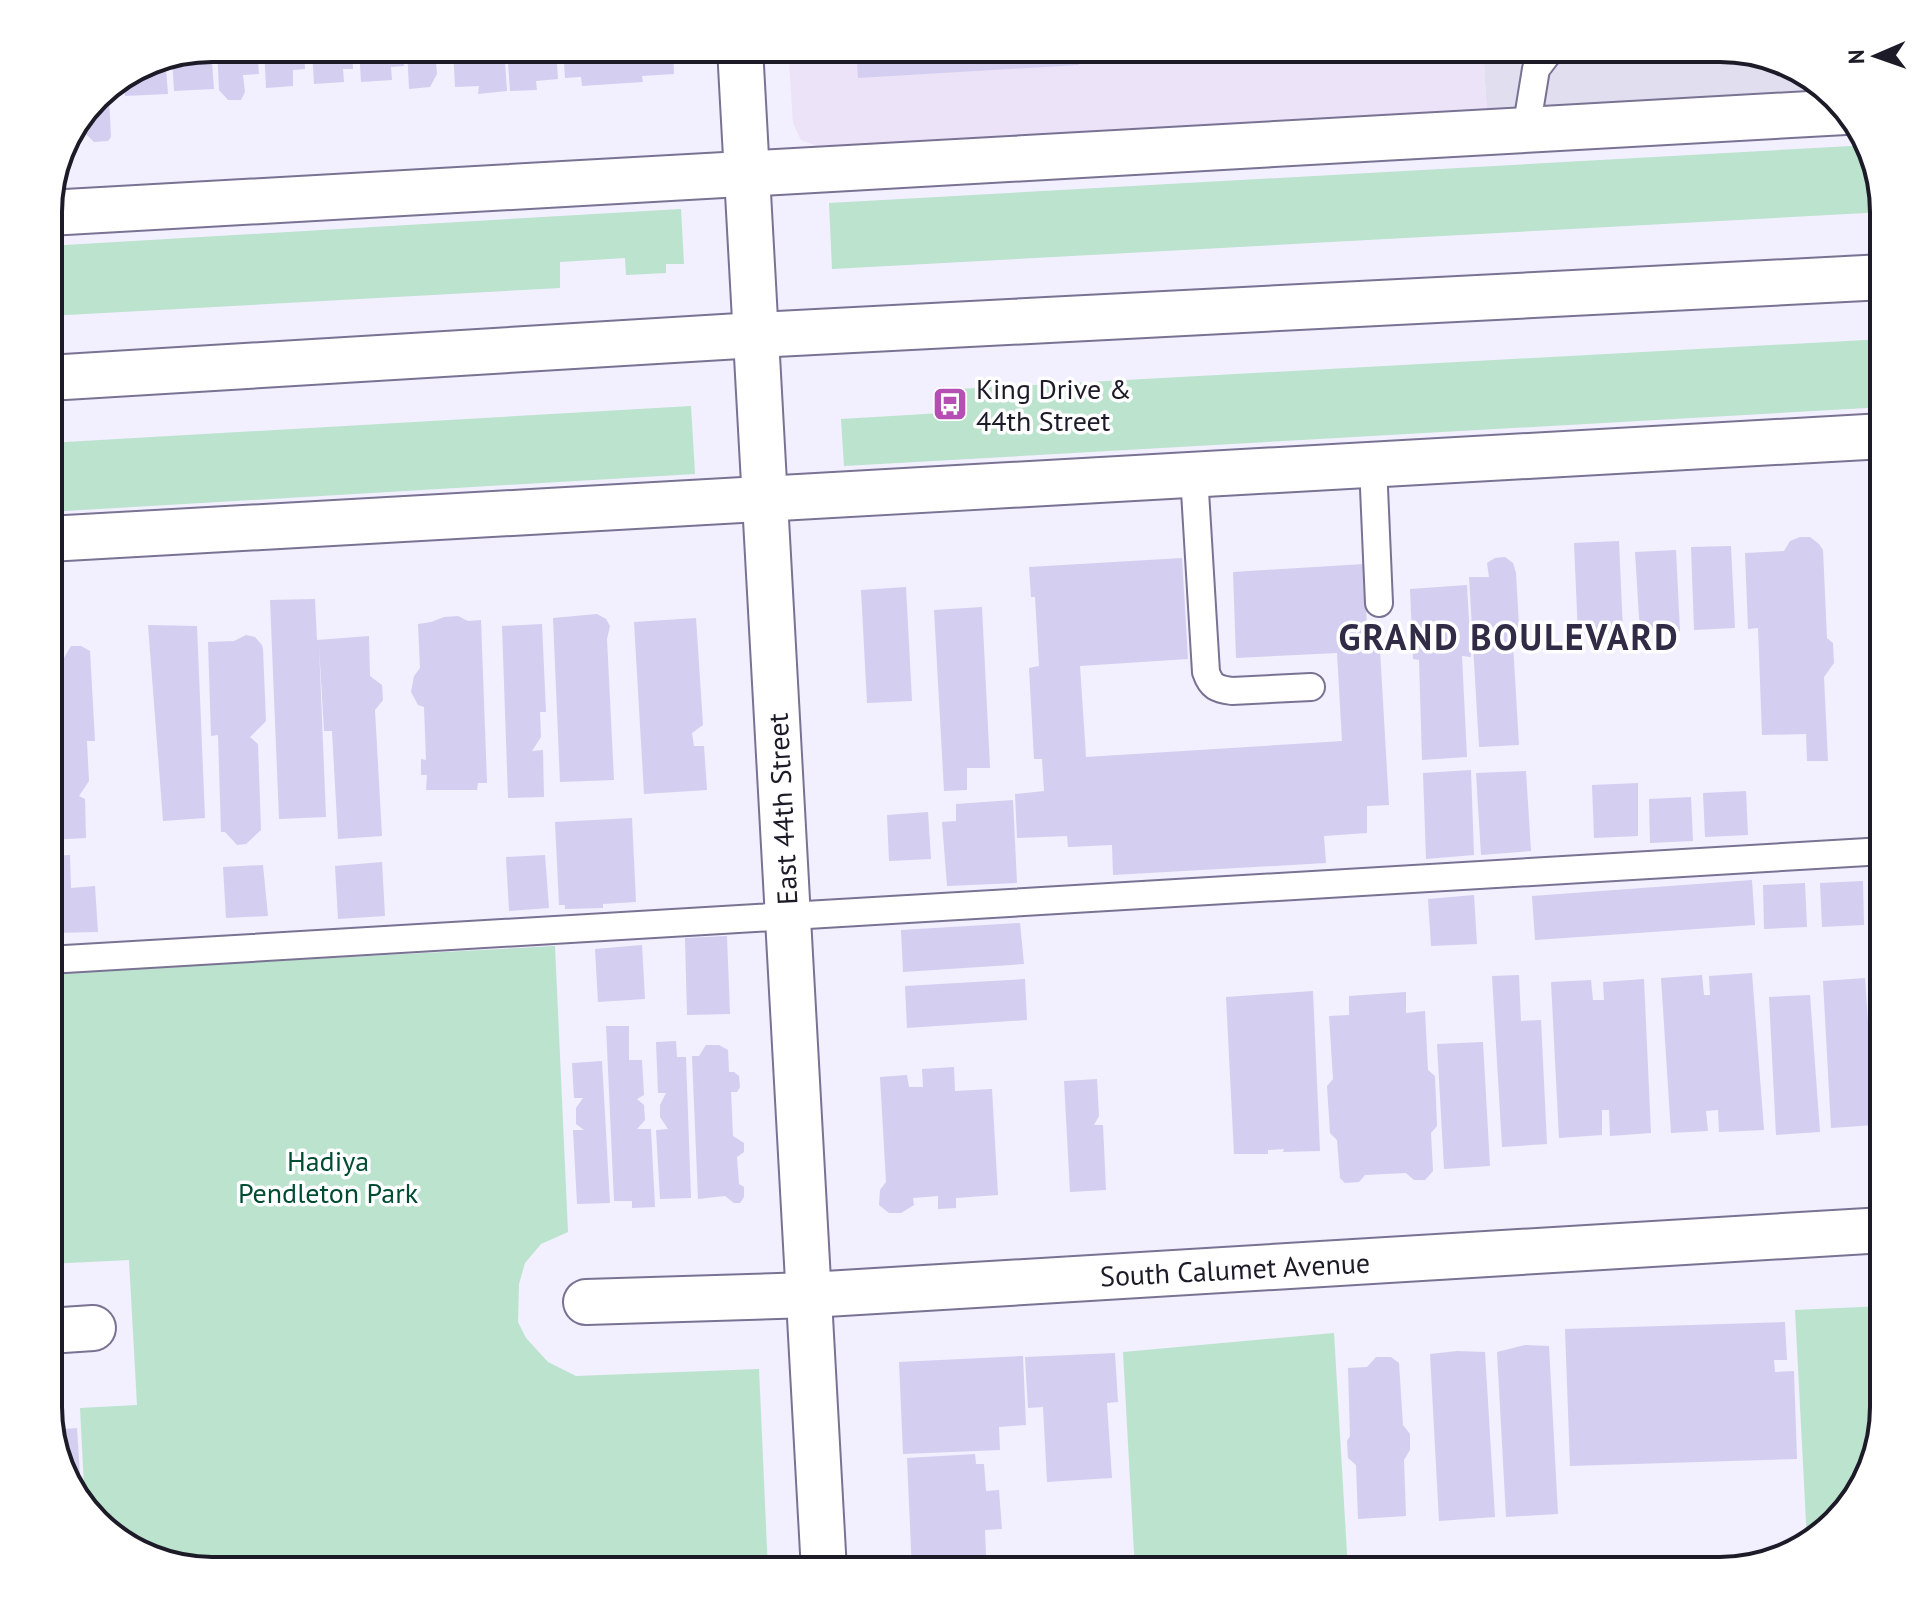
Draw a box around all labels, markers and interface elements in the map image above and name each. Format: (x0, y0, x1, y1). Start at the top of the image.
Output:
north arrow (1836, 16, 1916, 96)
text: N (1842, 49, 1870, 64)
place label: King Drive & 44th Street (976, 370, 1131, 439)
bus stop icon: King Drive & 44th Street (931, 385, 969, 423)
district label: GRAND BOULEVARD (1339, 613, 1679, 660)
street label: East 44th Street (758, 712, 805, 906)
park label: Hadiya Pendleton Park (238, 1142, 419, 1211)
street label: South Calumet Avenue (1099, 1243, 1371, 1295)

